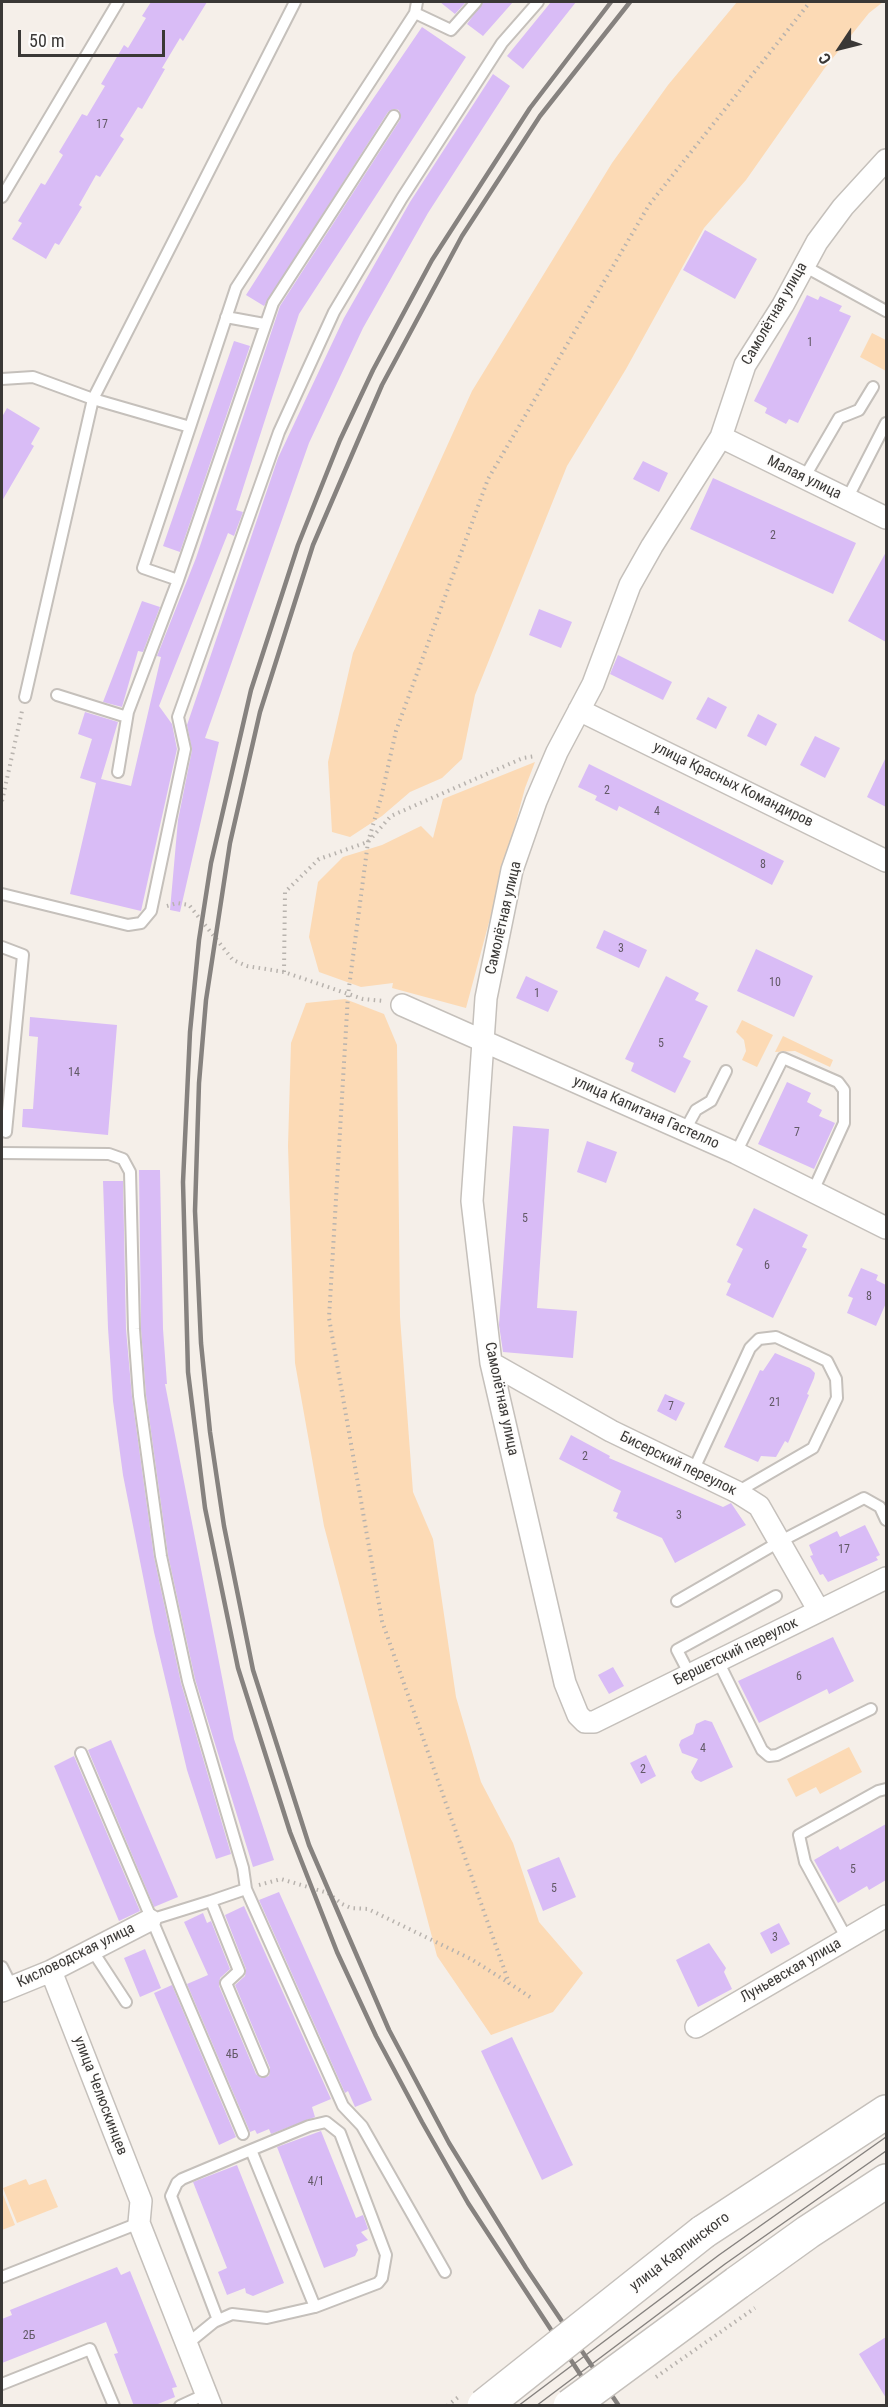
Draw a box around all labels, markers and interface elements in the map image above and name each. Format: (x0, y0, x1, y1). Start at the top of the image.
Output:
scale bar (21, 18, 168, 56)
north arrow (810, 18, 870, 78)
text: 50 m (29, 30, 64, 51)
text: С (814, 49, 835, 68)
house number: 17 (96, 118, 108, 132)
street label: Самолётная улица (738, 259, 812, 369)
house number: 1 (807, 336, 813, 350)
street label: Малая улица (764, 452, 844, 504)
house number: 2 (770, 529, 776, 543)
street label: улица Красных Командиров (650, 738, 816, 832)
house number: 2 (604, 784, 610, 798)
house number: 4 (654, 805, 660, 819)
house number: 8 (760, 858, 766, 872)
street label: Самолётная улица (482, 860, 526, 976)
house number: 3 (618, 942, 624, 956)
house number: 10 (769, 976, 781, 990)
house number: 1 (534, 987, 540, 1001)
house number: 5 (658, 1037, 664, 1051)
house number: 14 (68, 1066, 80, 1080)
street label: улица Капитана Гастелло (570, 1073, 722, 1153)
house number: 7 (794, 1126, 800, 1140)
house number: 5 (522, 1212, 528, 1226)
house number: 6 (764, 1259, 770, 1273)
house number: 8 (866, 1290, 872, 1304)
street label: Самолётная улица (480, 1341, 522, 1457)
house number: 21 (769, 1396, 781, 1410)
house number: 7 (668, 1400, 674, 1414)
street label: Бисерский переулок (617, 1428, 739, 1500)
house number: 2 (582, 1450, 588, 1464)
house number: 3 (676, 1509, 682, 1523)
house number: 17 (838, 1543, 850, 1557)
street label: Бершетский переулок (671, 1614, 801, 1690)
house number: 6 (796, 1670, 802, 1684)
house number: 4 (700, 1742, 706, 1756)
house number: 2 (640, 1763, 646, 1777)
house number: 5 (850, 1863, 856, 1877)
house number: 5 (551, 1882, 557, 1896)
street label: Кисловодская улица (14, 1920, 138, 1992)
house number: 3 (772, 1931, 778, 1945)
street label: Луньевская улица (737, 1935, 845, 2007)
street label: улица Челюскинцев (69, 2034, 131, 2158)
house number: 4Б (226, 2048, 238, 2062)
house number: 4/1 (308, 2175, 324, 2189)
street label: улица Карпинского (627, 2209, 733, 2295)
house number: 2Б (23, 2329, 35, 2343)

